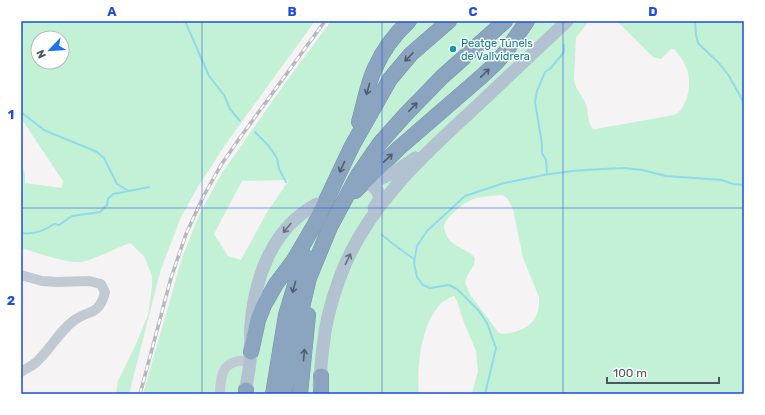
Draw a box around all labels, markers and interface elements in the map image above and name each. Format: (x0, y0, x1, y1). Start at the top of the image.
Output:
text: A (107, 4, 117, 19)
text: B (287, 4, 297, 19)
text: C (468, 4, 478, 19)
text: D (648, 4, 658, 19)
north arrow (30, 30, 70, 70)
place label: Peatge Túnels de Vallvidrera (461, 37, 533, 63)
marker: Peatge Túnels de Vallvidrera (448, 44, 458, 54)
text: N (34, 48, 49, 60)
one-way arrow (404, 52, 414, 62)
one-way arrow (480, 68, 490, 78)
one-way arrow (364, 82, 371, 95)
one-way arrow (408, 102, 417, 112)
text: 1 (8, 107, 14, 122)
one-way arrow (382, 154, 393, 163)
one-way arrow (338, 161, 345, 173)
one-way arrow (282, 223, 291, 233)
one-way arrow (345, 253, 352, 265)
one-way arrow (290, 280, 297, 293)
text: 2 (7, 293, 15, 308)
one-way arrow (300, 349, 308, 362)
scale bar (607, 359, 719, 385)
text: 100 m (613, 366, 647, 380)

